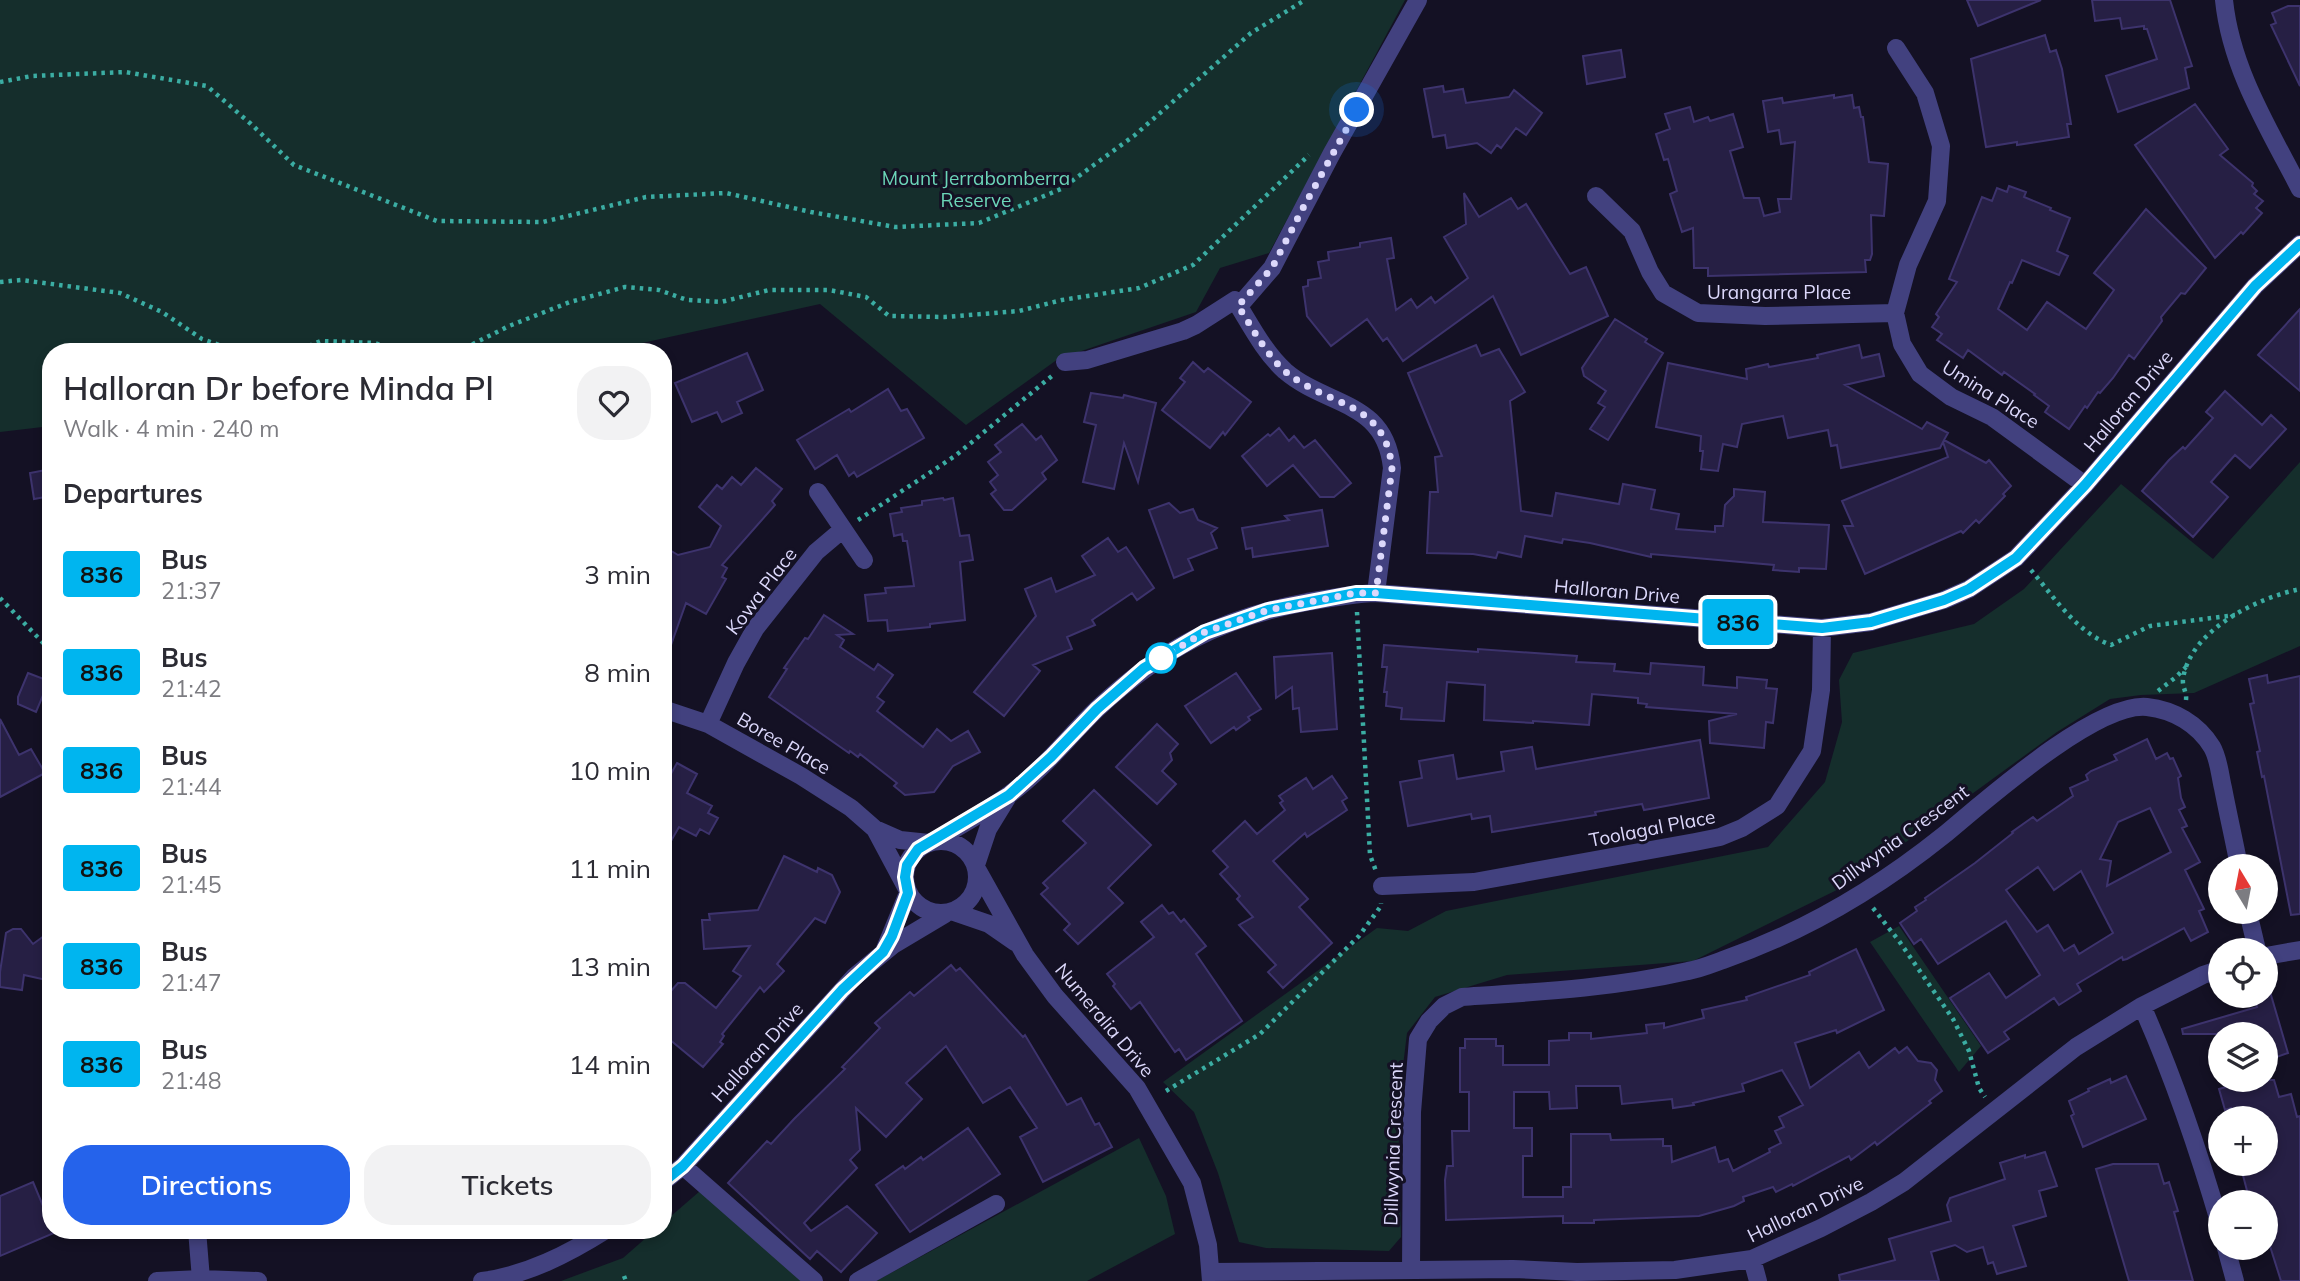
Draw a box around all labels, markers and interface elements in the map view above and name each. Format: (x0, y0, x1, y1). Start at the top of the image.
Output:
your location (1339, 92, 1374, 127)
park label: Mount Jerrabomberra Reserve (882, 166, 1070, 212)
street label: Urangarra Place (1707, 280, 1851, 304)
street label: Halloran Drive (2078, 345, 2178, 457)
street label: Umina Place (1938, 355, 2044, 433)
button: heart (577, 366, 651, 440)
text: Halloran Dr before Minda Pl (63, 367, 494, 408)
text: Walk · 4 min · 240 m (63, 414, 280, 443)
text: Departures (63, 477, 203, 510)
text: Bus (161, 543, 207, 576)
street label: Kowa Place (720, 543, 802, 639)
text: 3 min (584, 558, 651, 591)
text: 836 (80, 559, 123, 589)
street label: Halloran Drive (1553, 574, 1681, 608)
text: 21:37 (161, 576, 221, 605)
line badge: 836 (1698, 599, 1778, 645)
text: 836 (1716, 607, 1760, 637)
text: Bus (161, 641, 207, 674)
unlabelled marker (1146, 643, 1176, 673)
text: 8 min (584, 656, 651, 689)
text: 836 (80, 657, 123, 687)
text: 21:42 (161, 674, 221, 703)
street label: Boree Place (733, 707, 835, 779)
text: Bus (161, 739, 207, 772)
text: 10 min (569, 754, 651, 787)
text: 836 (80, 755, 123, 785)
text: 21:44 (161, 772, 221, 801)
street label: Dillwynia Crescent (1827, 779, 1973, 895)
street label: Toolagal Place (1587, 804, 1717, 852)
text: Bus (161, 837, 207, 870)
text: 11 min (569, 852, 651, 885)
text: 836 (80, 853, 123, 883)
north arrow (2208, 854, 2278, 924)
map controls (2208, 854, 2278, 1260)
text: 21:45 (161, 870, 221, 899)
text: Bus (161, 935, 207, 968)
button: locate (2208, 938, 2278, 1008)
text: 13 min (569, 950, 651, 983)
text: 836 (80, 951, 123, 981)
street label: Numeralia Drive (1050, 958, 1160, 1082)
text: 21:47 (161, 968, 221, 997)
street label: Halloran Drive (706, 997, 808, 1107)
button: layers (2208, 1022, 2278, 1092)
text: Bus (161, 1033, 207, 1066)
text: 14 min (569, 1048, 651, 1081)
text: 836 (80, 1049, 123, 1079)
street label: Dillwynia Crescent (1378, 1062, 1408, 1226)
text: 21:48 (161, 1066, 221, 1095)
button: + (2208, 1106, 2278, 1176)
button: Directions (63, 1145, 350, 1225)
button: Tickets (364, 1145, 651, 1225)
street label: Halloran Drive (1743, 1171, 1867, 1247)
button: − (2208, 1190, 2278, 1260)

